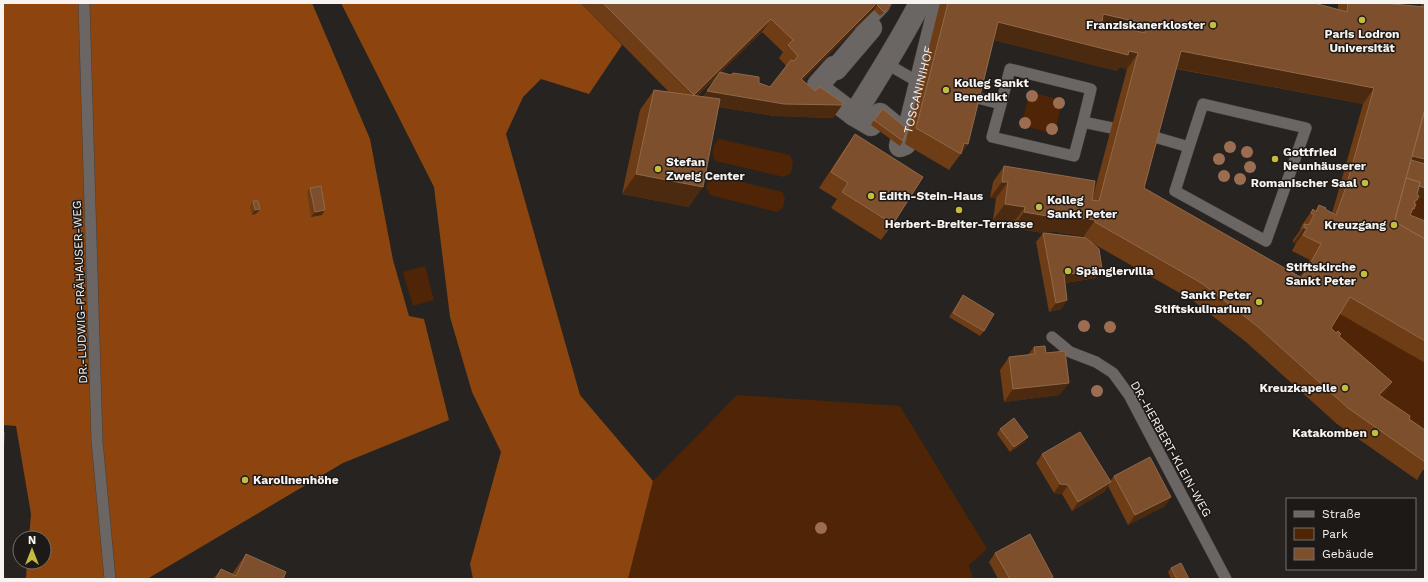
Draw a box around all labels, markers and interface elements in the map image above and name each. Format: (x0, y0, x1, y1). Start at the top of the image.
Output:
marker: Paris Lodron Universität (1357, 15, 1367, 25)
place label: Franziskanerkloster (1086, 18, 1206, 32)
marker: Franziskanerkloster (1208, 20, 1218, 30)
place label: Paris Lodron Universität (1324, 27, 1400, 55)
street label: TOSCANINIHOF (901, 45, 936, 135)
place label: Kolleg Sankt Benedikt (954, 76, 1030, 104)
marker: Kolleg Sankt Benedikt (941, 85, 951, 95)
place label: Gottfried Neunhäuserer (1283, 145, 1367, 173)
marker: Gottfried Neunhäuserer (1270, 154, 1280, 164)
place label: Stefan Zweig Center (666, 155, 745, 183)
marker: Stefan Zweig Center (653, 164, 663, 174)
place label: Romanischer Saal (1251, 176, 1357, 190)
marker: Romanischer Saal (1360, 178, 1370, 188)
place label: Edith-Stein-Haus (879, 189, 984, 203)
marker: Edith-Stein-Haus (866, 191, 876, 201)
place label: Kolleg Sankt Peter (1047, 193, 1118, 221)
street label: DR.-LUDWIG-PRÄHAUSER-WEG (70, 200, 90, 384)
marker: Kolleg Sankt Peter (1034, 202, 1044, 212)
marker: Herbert-Breiter-Terrasse (954, 205, 964, 215)
place label: Herbert-Breiter-Terrasse (885, 217, 1033, 231)
place label: Kreuzgang (1324, 218, 1386, 232)
marker: Kreuzgang (1389, 220, 1399, 230)
place label: Stiftskirche Sankt Peter (1286, 260, 1357, 288)
place label: Spänglervilla (1076, 264, 1153, 278)
marker: Spänglervilla (1063, 266, 1073, 276)
marker: Stiftskirche Sankt Peter (1359, 269, 1369, 279)
place label: Sankt Peter Stiftskulinarium (1154, 288, 1252, 316)
marker: Sankt Peter Stiftskulinarium (1254, 297, 1264, 307)
street label: DR.-HERBERT-KLEIN-WEG (1128, 379, 1214, 519)
place label: Kreuzkapelle (1259, 381, 1337, 395)
marker: Kreuzkapelle (1340, 383, 1350, 393)
place label: Katakomben (1292, 426, 1367, 440)
marker: Katakomben (1370, 428, 1380, 438)
place label: Karolinenhöhe (253, 473, 339, 487)
marker: Karolinenhöhe (240, 475, 250, 485)
legend (1286, 498, 1416, 570)
text: Straße (1322, 507, 1361, 521)
text: Park (1322, 527, 1348, 541)
north arrow (12, 530, 52, 570)
text: N (28, 534, 36, 547)
text: Gebäude (1322, 547, 1374, 561)

